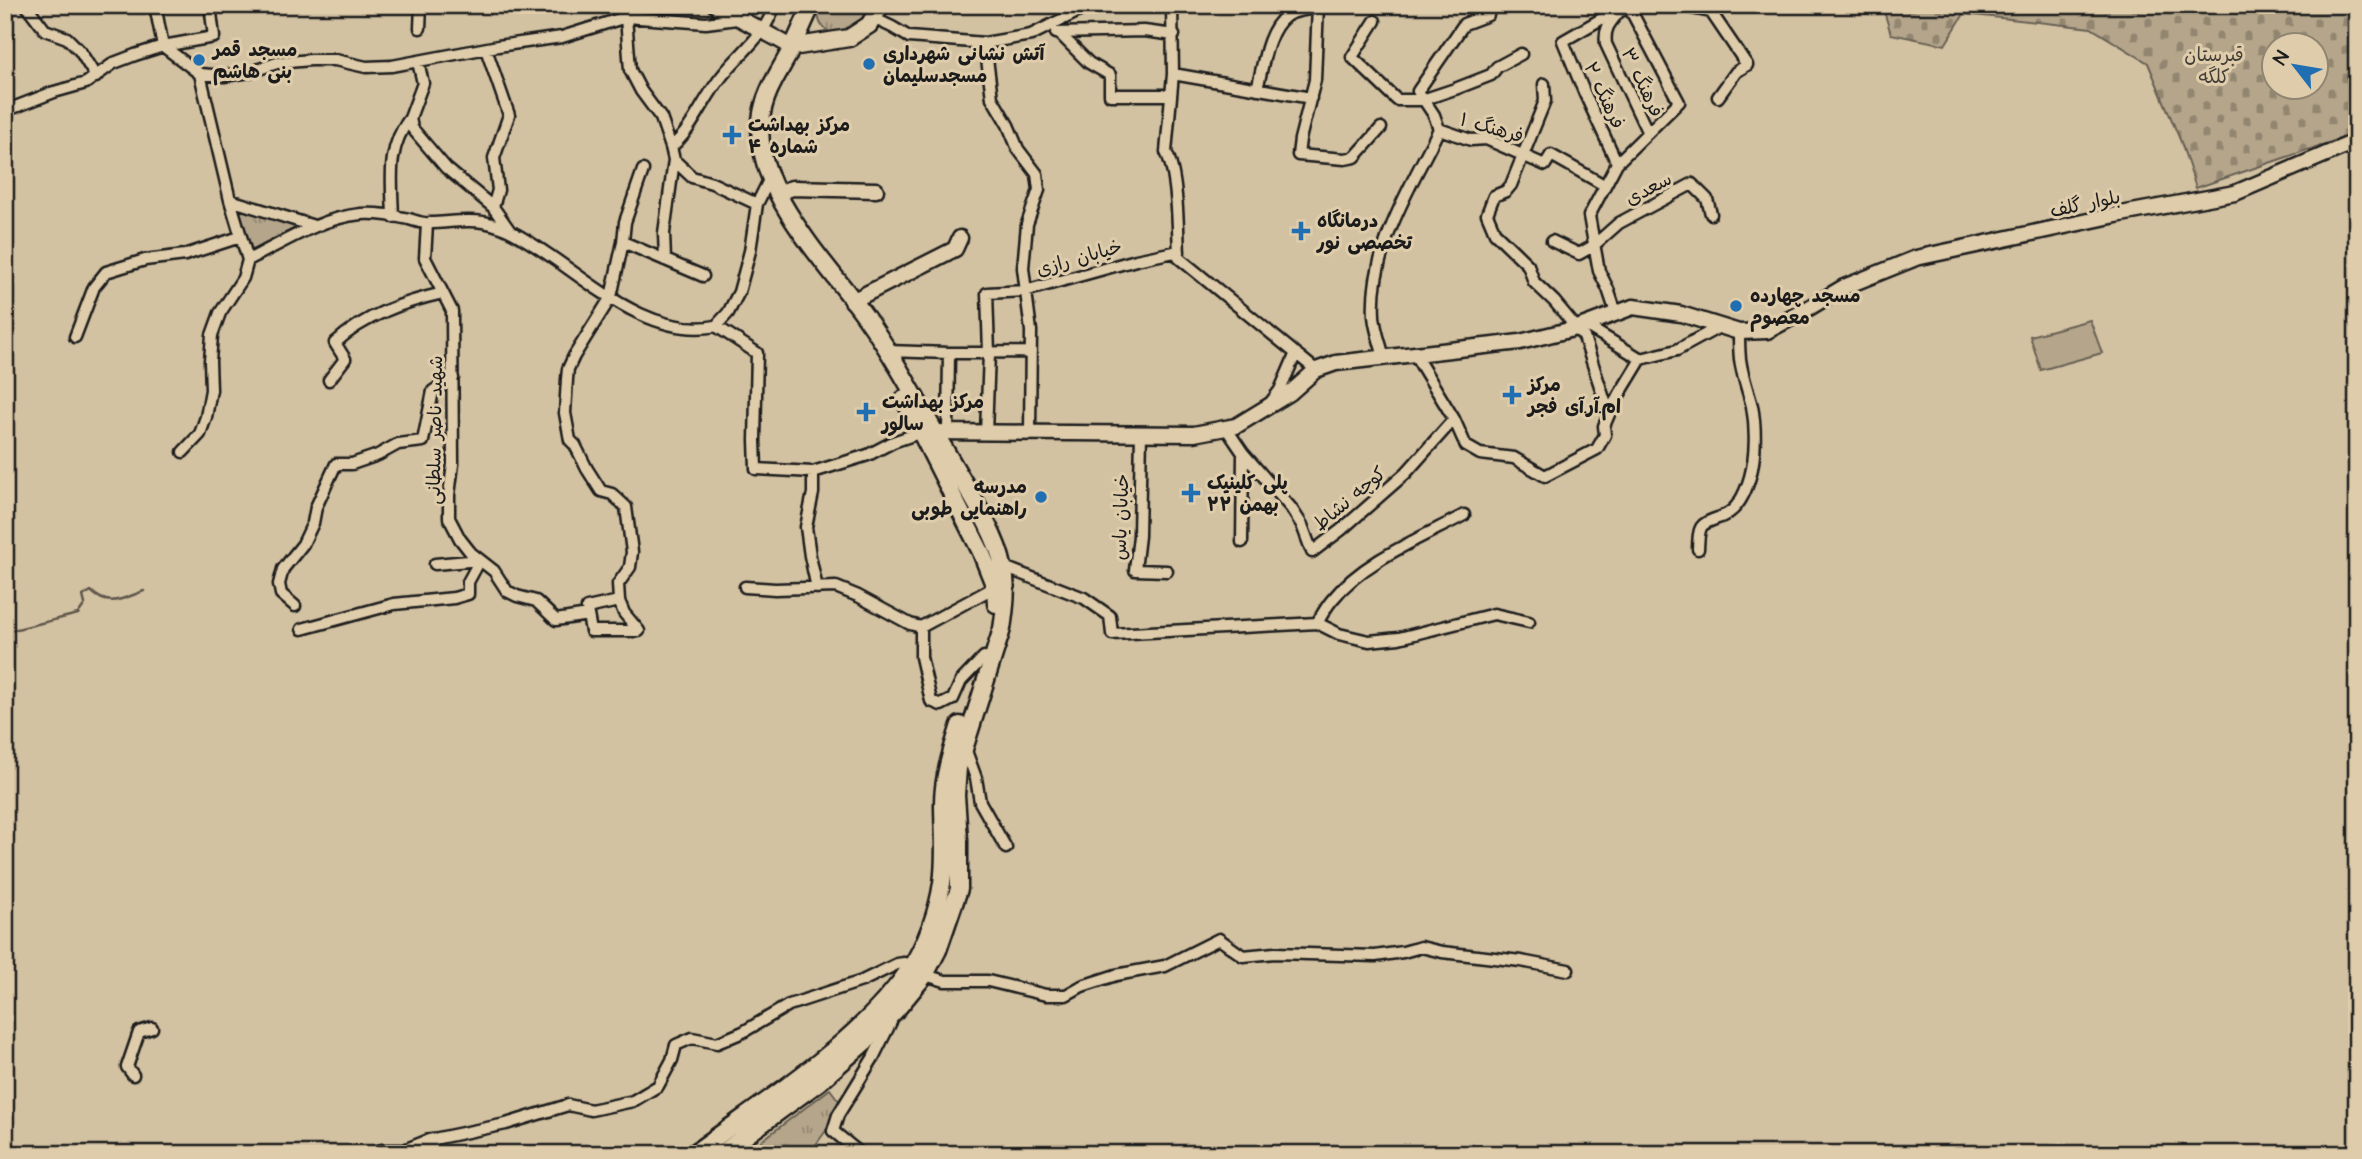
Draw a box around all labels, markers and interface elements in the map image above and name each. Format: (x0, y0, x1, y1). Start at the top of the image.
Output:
north arrow (2260, 32, 2330, 102)
place label: مسجد قمر بنی هاشم (211, 37, 297, 86)
place label: آتش نشانی شهرداری مسجدسلیمان (883, 41, 1046, 90)
park label: قبرستان کلگه (2184, 42, 2244, 91)
street label: فرهنگ ۳ (1614, 44, 1669, 122)
text: N (2267, 46, 2296, 70)
marker: مسجد قمر بنی هاشم (191, 52, 207, 68)
marker: آتش نشانی شهرداری مسجدسلیمان (861, 56, 877, 72)
street label: فرهنگ ۲ (1576, 58, 1631, 133)
street label: فرهنگ ۱ (1457, 107, 1527, 150)
place label: مرکز بهداشت شماره ۴ (748, 112, 850, 161)
marker: مرکز بهداشت شماره ۴ (722, 125, 742, 145)
street label: سعدی (1621, 166, 1677, 213)
street label: بلوار گلف (2048, 184, 2123, 225)
place label: درمانگاه تخصصی نور (1316, 208, 1414, 257)
marker: درمانگاه تخصصی نور (1291, 221, 1311, 241)
street label: خیابان رازی (1033, 233, 1126, 284)
place label: مسجد چهارده معصوم (1750, 283, 1861, 332)
marker: مسجد چهارده معصوم (1728, 298, 1744, 314)
street label: شهید ناصر سلطانی (421, 355, 450, 505)
place label: مرکز ام.آر.آی فجر (1526, 372, 1621, 421)
marker: مرکز ام.آر.آی فجر (1502, 385, 1522, 405)
place label: مرکز بهداشت سالور (880, 389, 984, 438)
marker: مرکز بهداشت سالور (856, 402, 876, 422)
street label: کوچه نشاط (1308, 461, 1392, 538)
place label: پلی کلینیک ۲۲ بهمن (1207, 470, 1288, 519)
street label: خیابان یاس (1106, 473, 1137, 561)
place label: مدرسه راهنمایی طوبی (911, 474, 1027, 523)
marker: پلی کلینیک ۲۲ بهمن (1181, 483, 1201, 503)
marker: مدرسه راهنمایی طوبی (1033, 489, 1049, 505)

